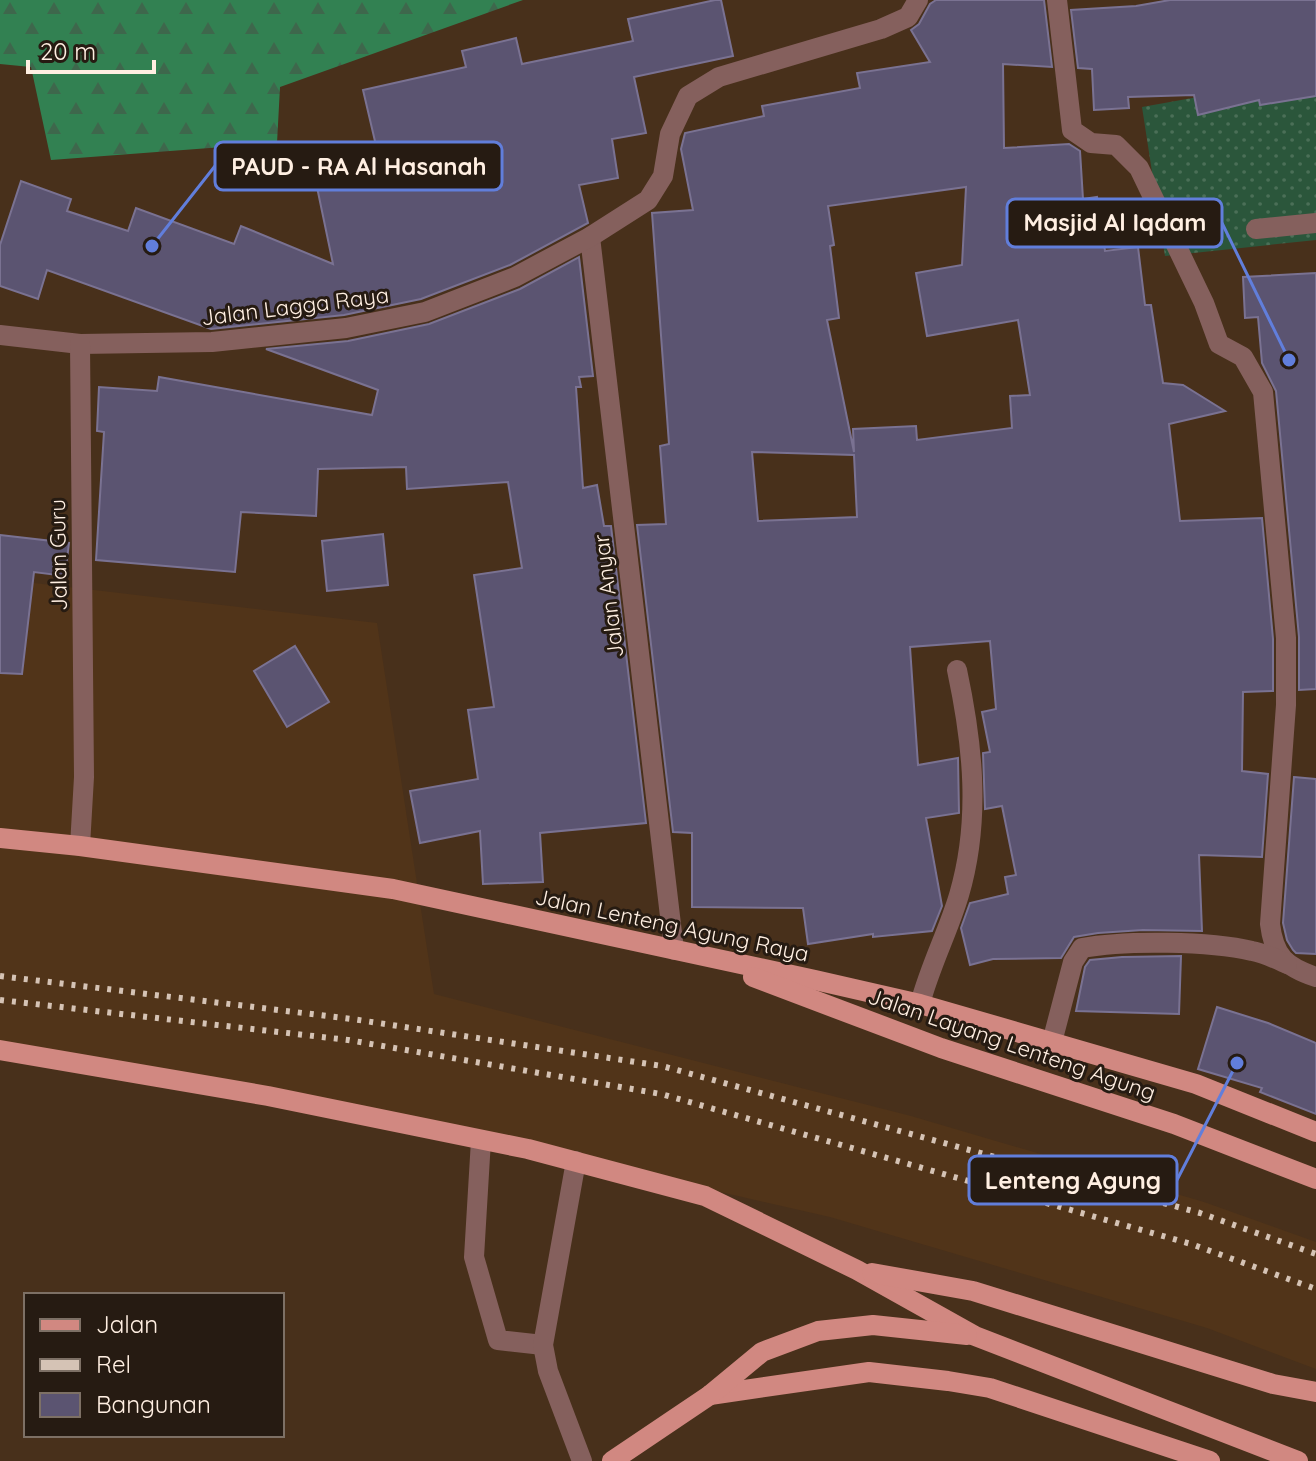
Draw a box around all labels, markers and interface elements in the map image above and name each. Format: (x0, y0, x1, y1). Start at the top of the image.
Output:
scale bar (28, 24, 154, 74)
text: 20 m (40, 36, 96, 66)
callout: PAUD - RA Al Hasanah (215, 142, 502, 190)
text: PAUD - RA Al Hasanah (231, 151, 487, 181)
callout: Masjid Al Iqdam (1007, 199, 1222, 247)
text: Masjid Al Iqdam (1024, 207, 1206, 237)
street label: Jalan Lagga Raya (200, 281, 390, 331)
street label: Jalan Guru (43, 499, 73, 611)
street label: Jalan Anyar (586, 532, 629, 659)
street label: Jalan Lenteng Agung Raya (533, 882, 811, 968)
street label: Jalan Layang Lenteng Agung (865, 982, 1159, 1106)
callout: Lenteng Agung (969, 1156, 1177, 1204)
text: Lenteng Agung (985, 1165, 1161, 1195)
legend (24, 1293, 284, 1437)
text: Jalan (96, 1309, 158, 1339)
text: Rel (96, 1349, 131, 1379)
text: Bangunan (96, 1389, 211, 1419)

